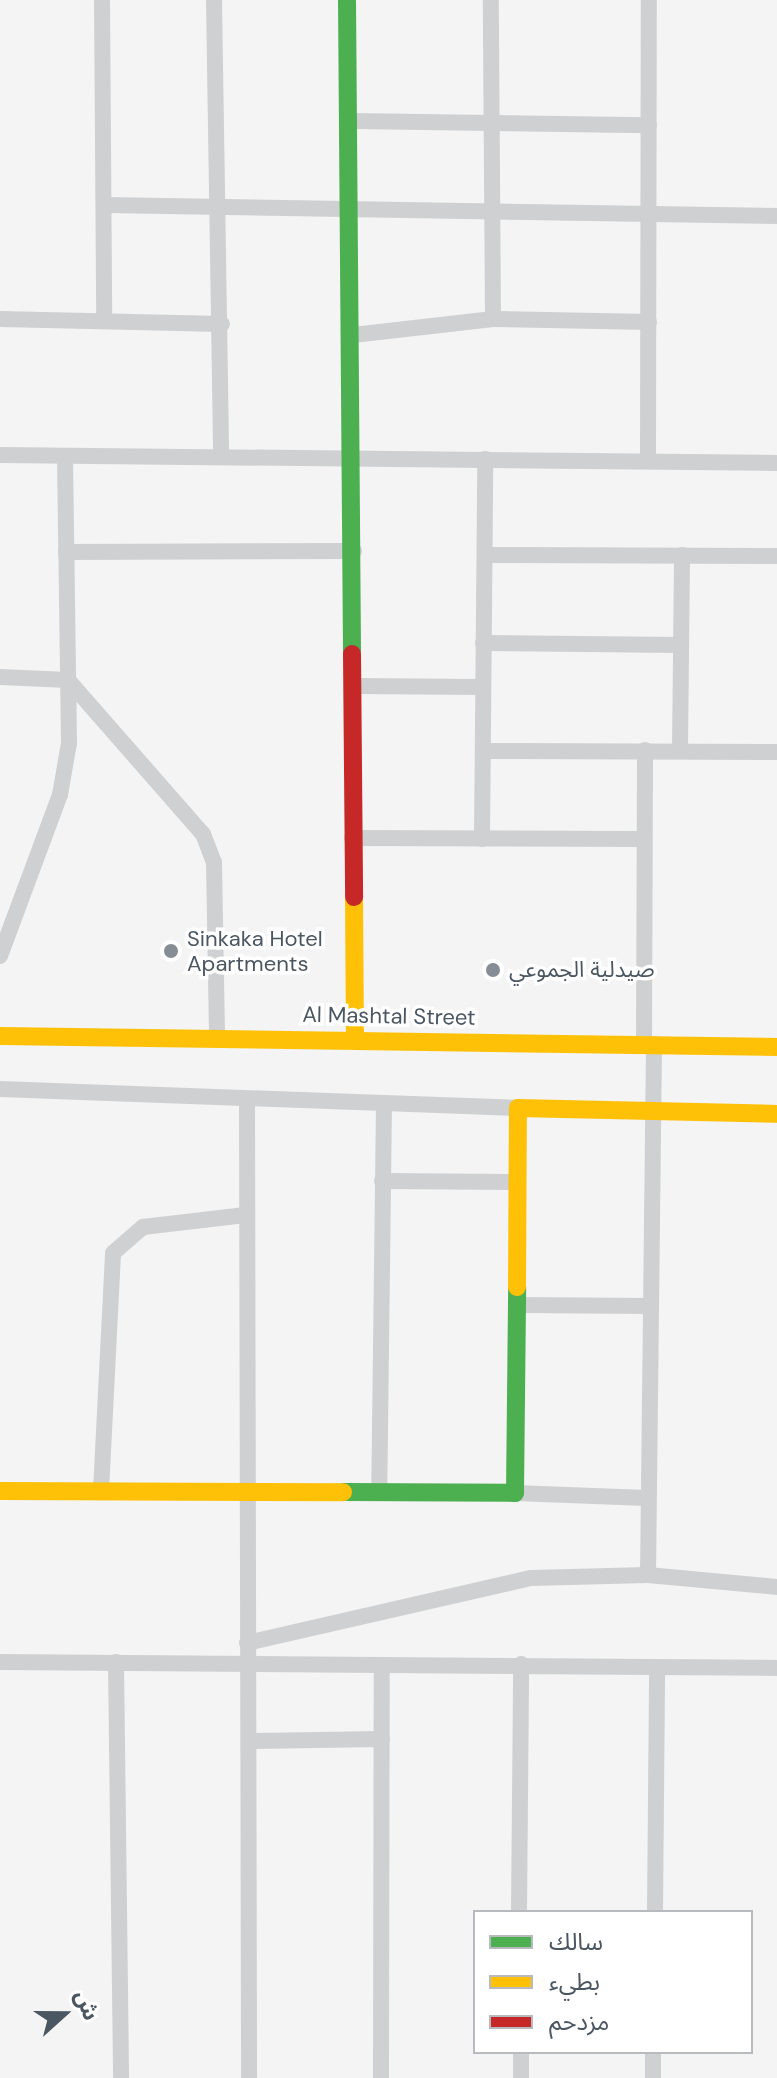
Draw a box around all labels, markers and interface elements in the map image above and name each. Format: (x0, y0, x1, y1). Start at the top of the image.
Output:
place label: Sinkaka Hotel Apartments (187, 925, 323, 976)
marker: Sinkaka Hotel Apartments (162, 942, 180, 960)
place label: صيدلية الجموعي (509, 957, 655, 983)
marker: صيدلية الجموعي (484, 961, 502, 979)
street label: Al Mashtal Street (302, 1001, 476, 1031)
legend (473, 1910, 753, 2054)
text: سالك (549, 1926, 603, 1957)
text: بطيء (549, 1966, 600, 1997)
north arrow (24, 1974, 104, 2054)
text: ش (68, 1986, 106, 2024)
text: مزدحم (549, 2006, 609, 2037)

